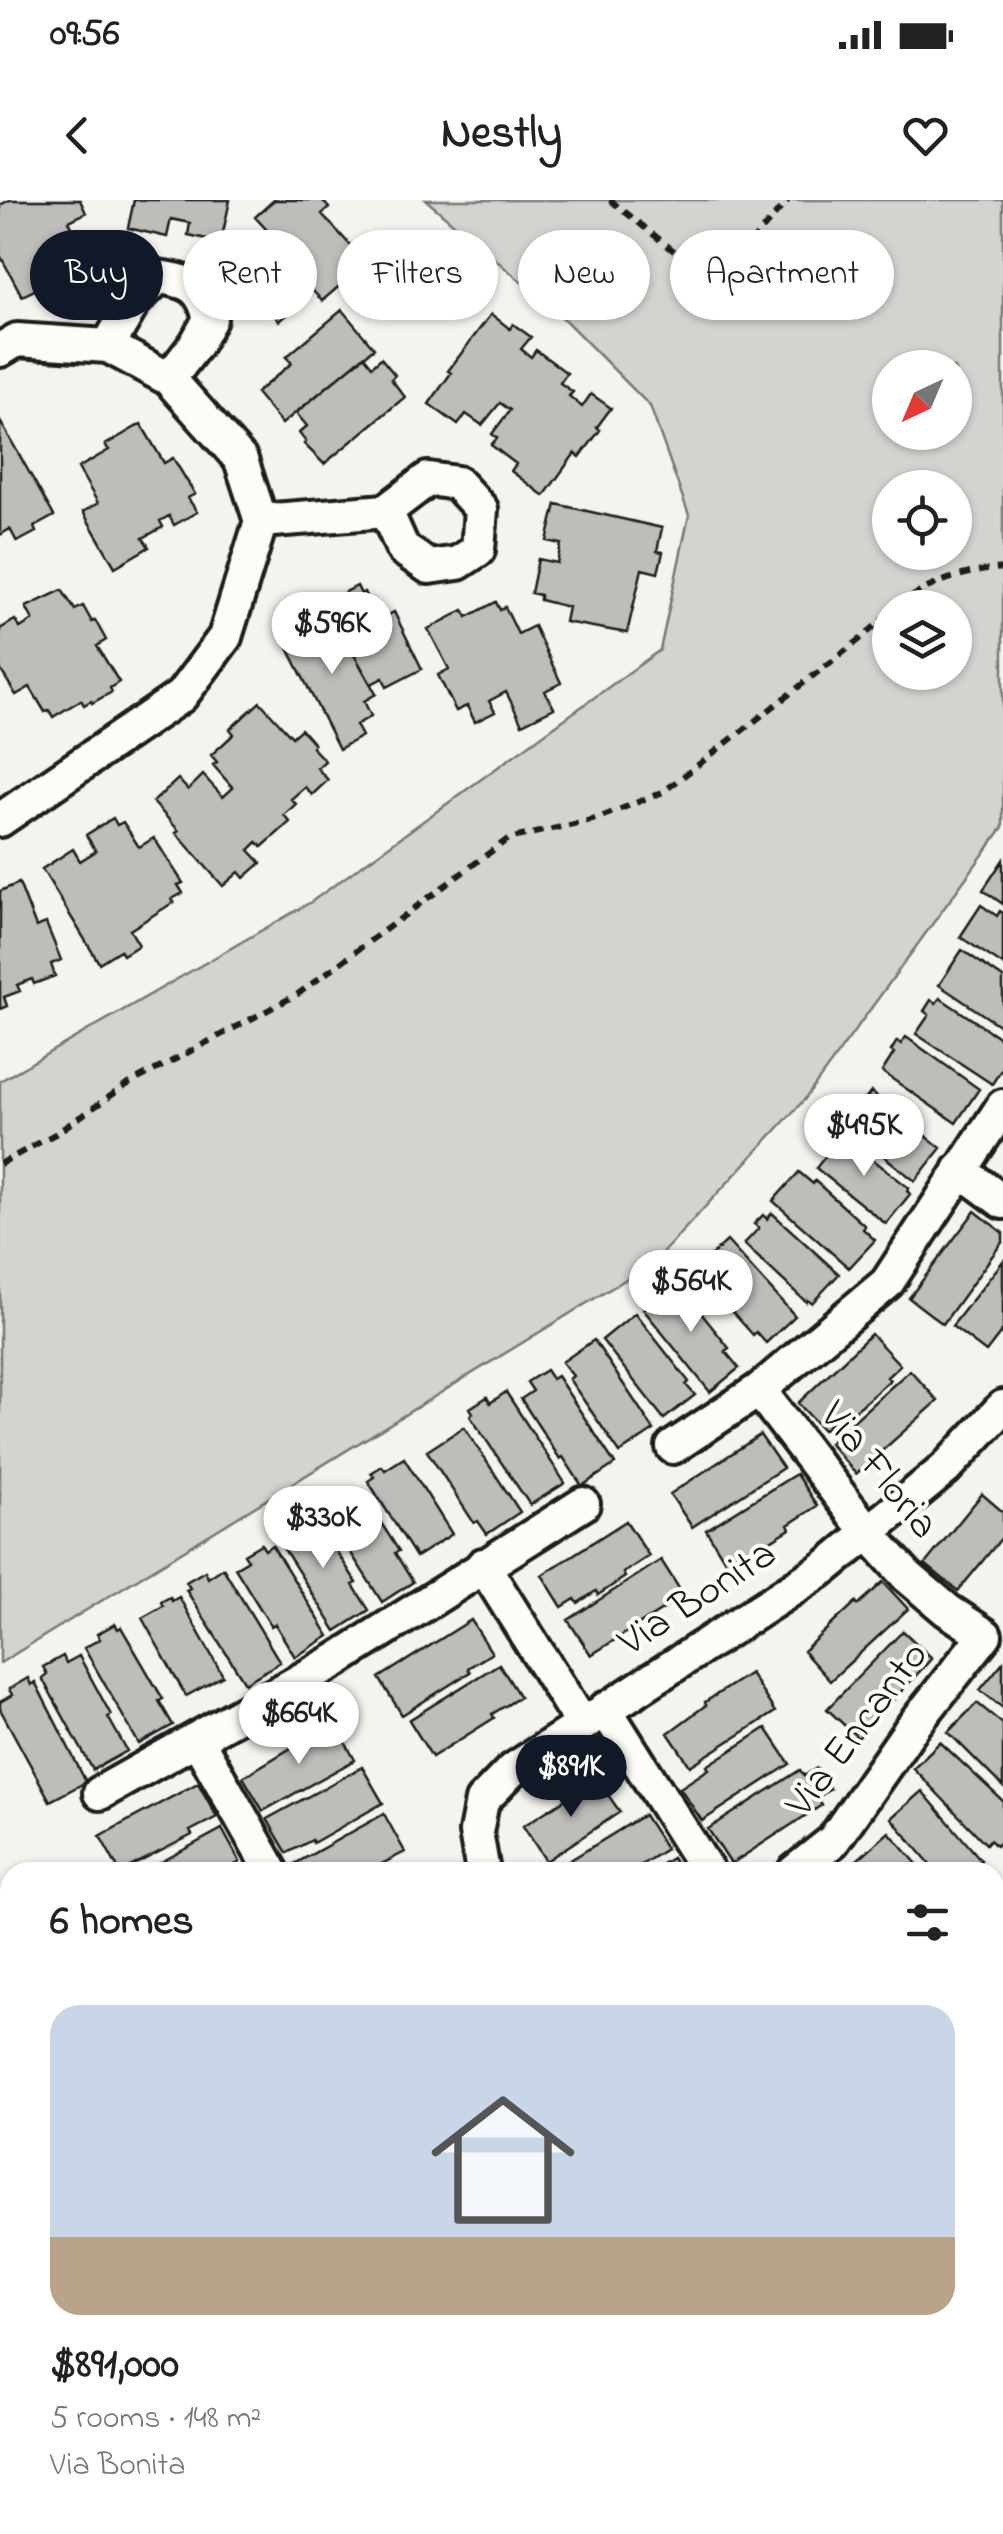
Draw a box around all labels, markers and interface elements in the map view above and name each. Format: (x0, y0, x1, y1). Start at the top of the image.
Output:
text: 09:56 (50, 7, 120, 63)
text: Nestly (441, 102, 562, 168)
icon: back (50, 108, 105, 163)
icon: heart (898, 108, 953, 163)
chip: Buy (30, 230, 163, 320)
chip: Rent (183, 230, 317, 320)
chip: Filters (337, 230, 498, 320)
chip: New (518, 230, 650, 320)
chip: Apartment (670, 230, 894, 320)
north arrow (872, 350, 972, 450)
map controls (872, 350, 972, 690)
button: locate (872, 470, 972, 570)
button: layers (872, 590, 972, 690)
pin: $596K (262, 592, 402, 677)
text: $596K (294, 601, 370, 648)
pin: $495K (794, 1094, 934, 1179)
text: $495K (826, 1103, 902, 1150)
pin: $564K (621, 1250, 761, 1335)
text: $564K (651, 1259, 731, 1306)
street label: Via Floria (803, 1388, 953, 1553)
pin: $330K (253, 1486, 393, 1571)
text: $330K (285, 1495, 361, 1542)
street label: Via Bonita (606, 1525, 789, 1674)
street label: Via Encanto (771, 1629, 945, 1832)
pin: $664K (229, 1682, 369, 1767)
text: $664K (261, 1691, 337, 1738)
pin: $891K (501, 1735, 641, 1820)
text: $891K (538, 1744, 604, 1791)
text: 6 homes (50, 1892, 194, 1953)
icon: filters (900, 1895, 955, 1950)
icon: home (413, 2070, 593, 2250)
text: $891,000 (50, 2335, 179, 2396)
text: 5 rooms · 148 m² (50, 2396, 261, 2443)
text: Via Bonita (50, 2443, 185, 2490)

